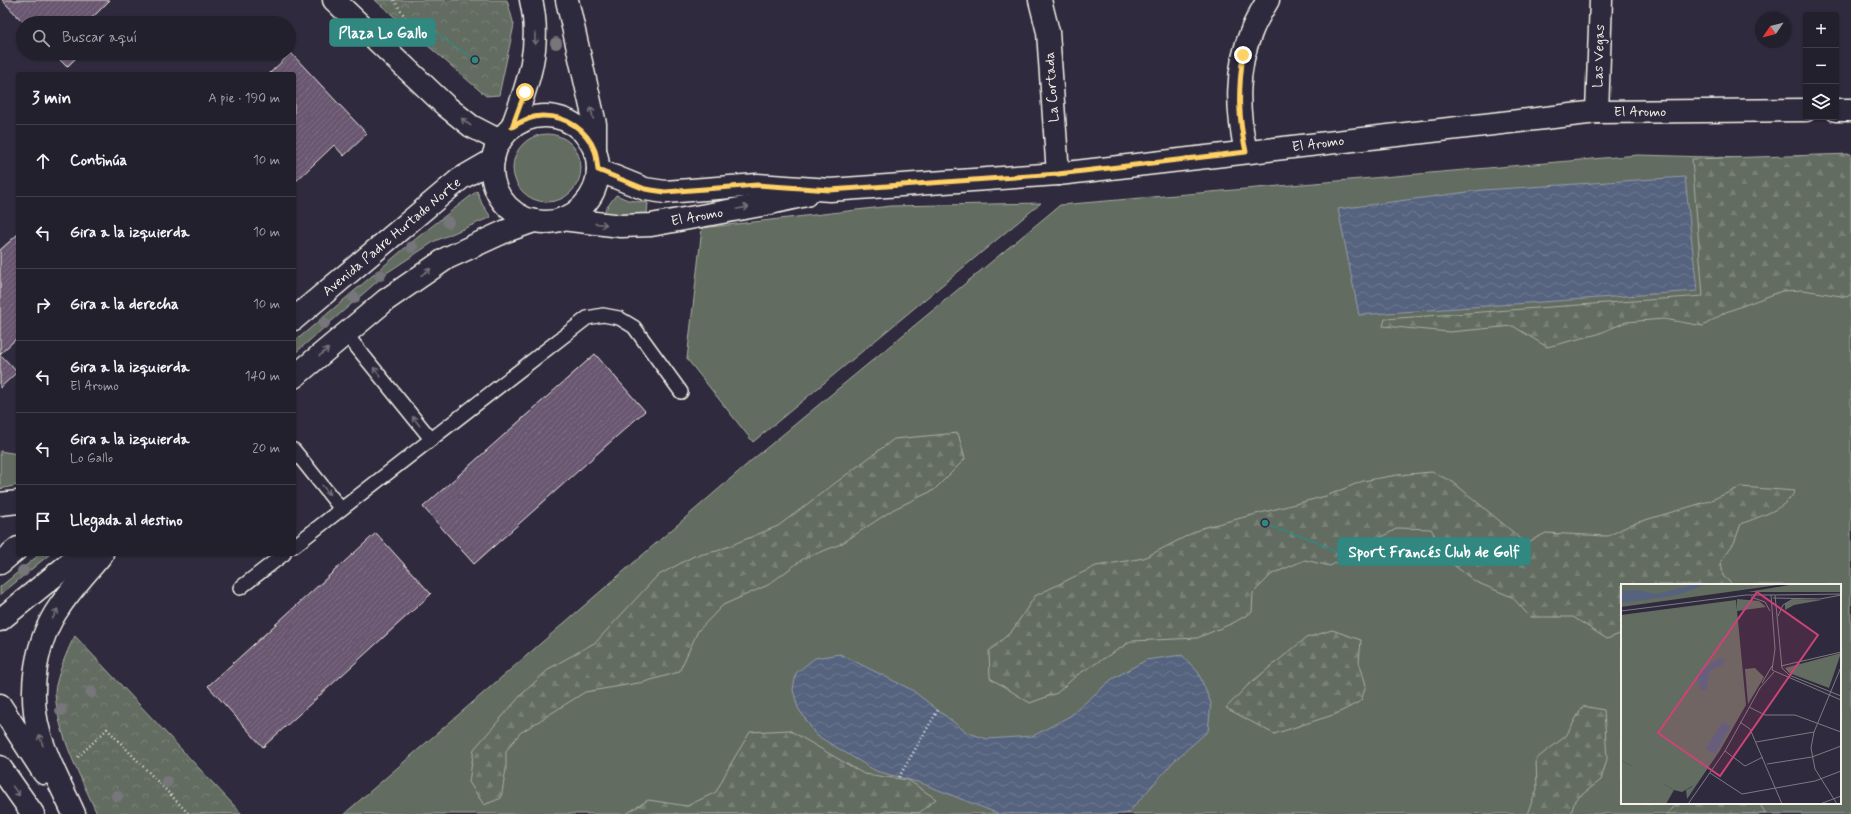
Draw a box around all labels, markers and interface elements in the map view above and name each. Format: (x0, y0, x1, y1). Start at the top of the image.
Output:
north arrow (1755, 12, 1791, 48)
map controls (1803, 12, 1839, 120)
button: + (1803, 12, 1839, 48)
search box (16, 16, 296, 60)
callout: Plaza Lo Gallo (330, 19, 435, 46)
text: Plaza Lo Gallo (339, 24, 427, 44)
street label: Las Vegas (1589, 24, 1609, 88)
icon: search (30, 27, 52, 49)
text: Buscar aquí (62, 28, 137, 48)
one-way arrow (531, 32, 539, 45)
route end (1234, 46, 1252, 64)
button: − (1803, 48, 1839, 84)
street label: La Cortada (1041, 51, 1063, 123)
route start (516, 83, 534, 101)
button: layers (1803, 84, 1839, 120)
text: 3 min (32, 87, 71, 109)
text: A pie · 190 m (208, 90, 280, 107)
street label: El Aromo (1614, 103, 1666, 121)
one-way arrow (588, 107, 596, 120)
one-way arrow (461, 118, 472, 126)
street label: El Aromo (1291, 132, 1345, 156)
icon: ahead (32, 150, 54, 172)
text: Continúa (70, 151, 127, 171)
text: 10 m (253, 152, 280, 169)
street label: Avenida Padre Hurtado Norte (319, 174, 465, 300)
street label: El Aromo (670, 204, 724, 230)
one-way arrow (736, 204, 749, 212)
one-way arrow (594, 221, 607, 228)
icon: left (32, 222, 54, 244)
text: Gira a la izquierda (70, 223, 189, 243)
text: 10 m (253, 224, 280, 241)
one-way arrow (420, 268, 431, 276)
icon: right (32, 294, 54, 316)
text: Gira a la derecha (70, 295, 179, 315)
text: 10 m (253, 296, 280, 313)
one-way arrow (319, 348, 329, 357)
text: Gira a la izquierda (70, 358, 189, 378)
icon: left (32, 366, 54, 388)
one-way arrow (372, 366, 381, 377)
text: 140 m (245, 368, 280, 385)
text: El Aromo (70, 378, 119, 395)
one-way arrow (412, 415, 421, 426)
text: Gira a la izquierda (70, 430, 189, 450)
icon: left (32, 438, 54, 460)
text: 20 m (252, 440, 280, 457)
text: Lo Gallo (70, 450, 113, 467)
one-way arrow (321, 484, 330, 495)
icon: arrive (32, 510, 54, 532)
text: Llegada al destino (70, 511, 183, 531)
callout: Sport Francés Club de Golf (1338, 538, 1530, 565)
text: Sport Francés Club de Golf (1348, 543, 1520, 563)
inset map (1621, 584, 1841, 804)
one-way arrow (52, 609, 59, 621)
one-way arrow (37, 734, 45, 746)
one-way arrow (12, 785, 20, 796)

